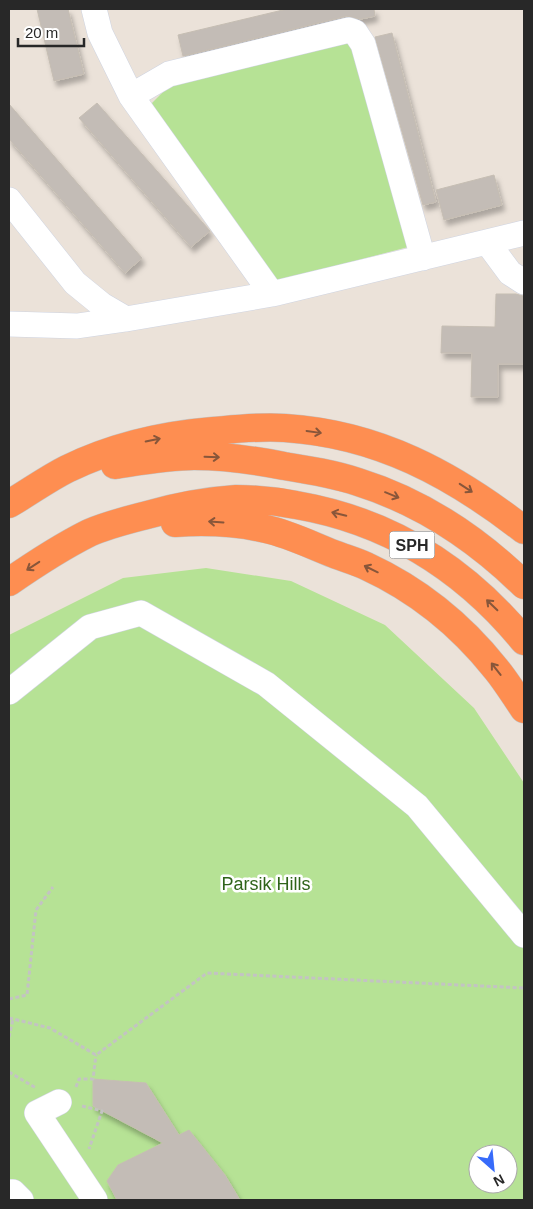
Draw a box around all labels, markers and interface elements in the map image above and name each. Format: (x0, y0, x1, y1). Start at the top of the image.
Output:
scale bar (18, 15, 84, 47)
text: 20 m (25, 24, 58, 41)
one-way arrow (306, 427, 322, 437)
one-way arrow (145, 435, 161, 444)
one-way arrow (204, 452, 220, 461)
one-way arrow (458, 483, 472, 493)
one-way arrow (384, 491, 399, 500)
one-way arrow (331, 509, 347, 518)
one-way arrow (208, 518, 224, 527)
road number: SPH (390, 532, 434, 558)
one-way arrow (26, 561, 40, 571)
one-way arrow (363, 564, 378, 574)
one-way arrow (486, 599, 498, 611)
one-way arrow (491, 663, 502, 676)
park label: Parsik Hills (221, 874, 311, 894)
north arrow (468, 1144, 518, 1194)
text: N (491, 1171, 507, 1190)

